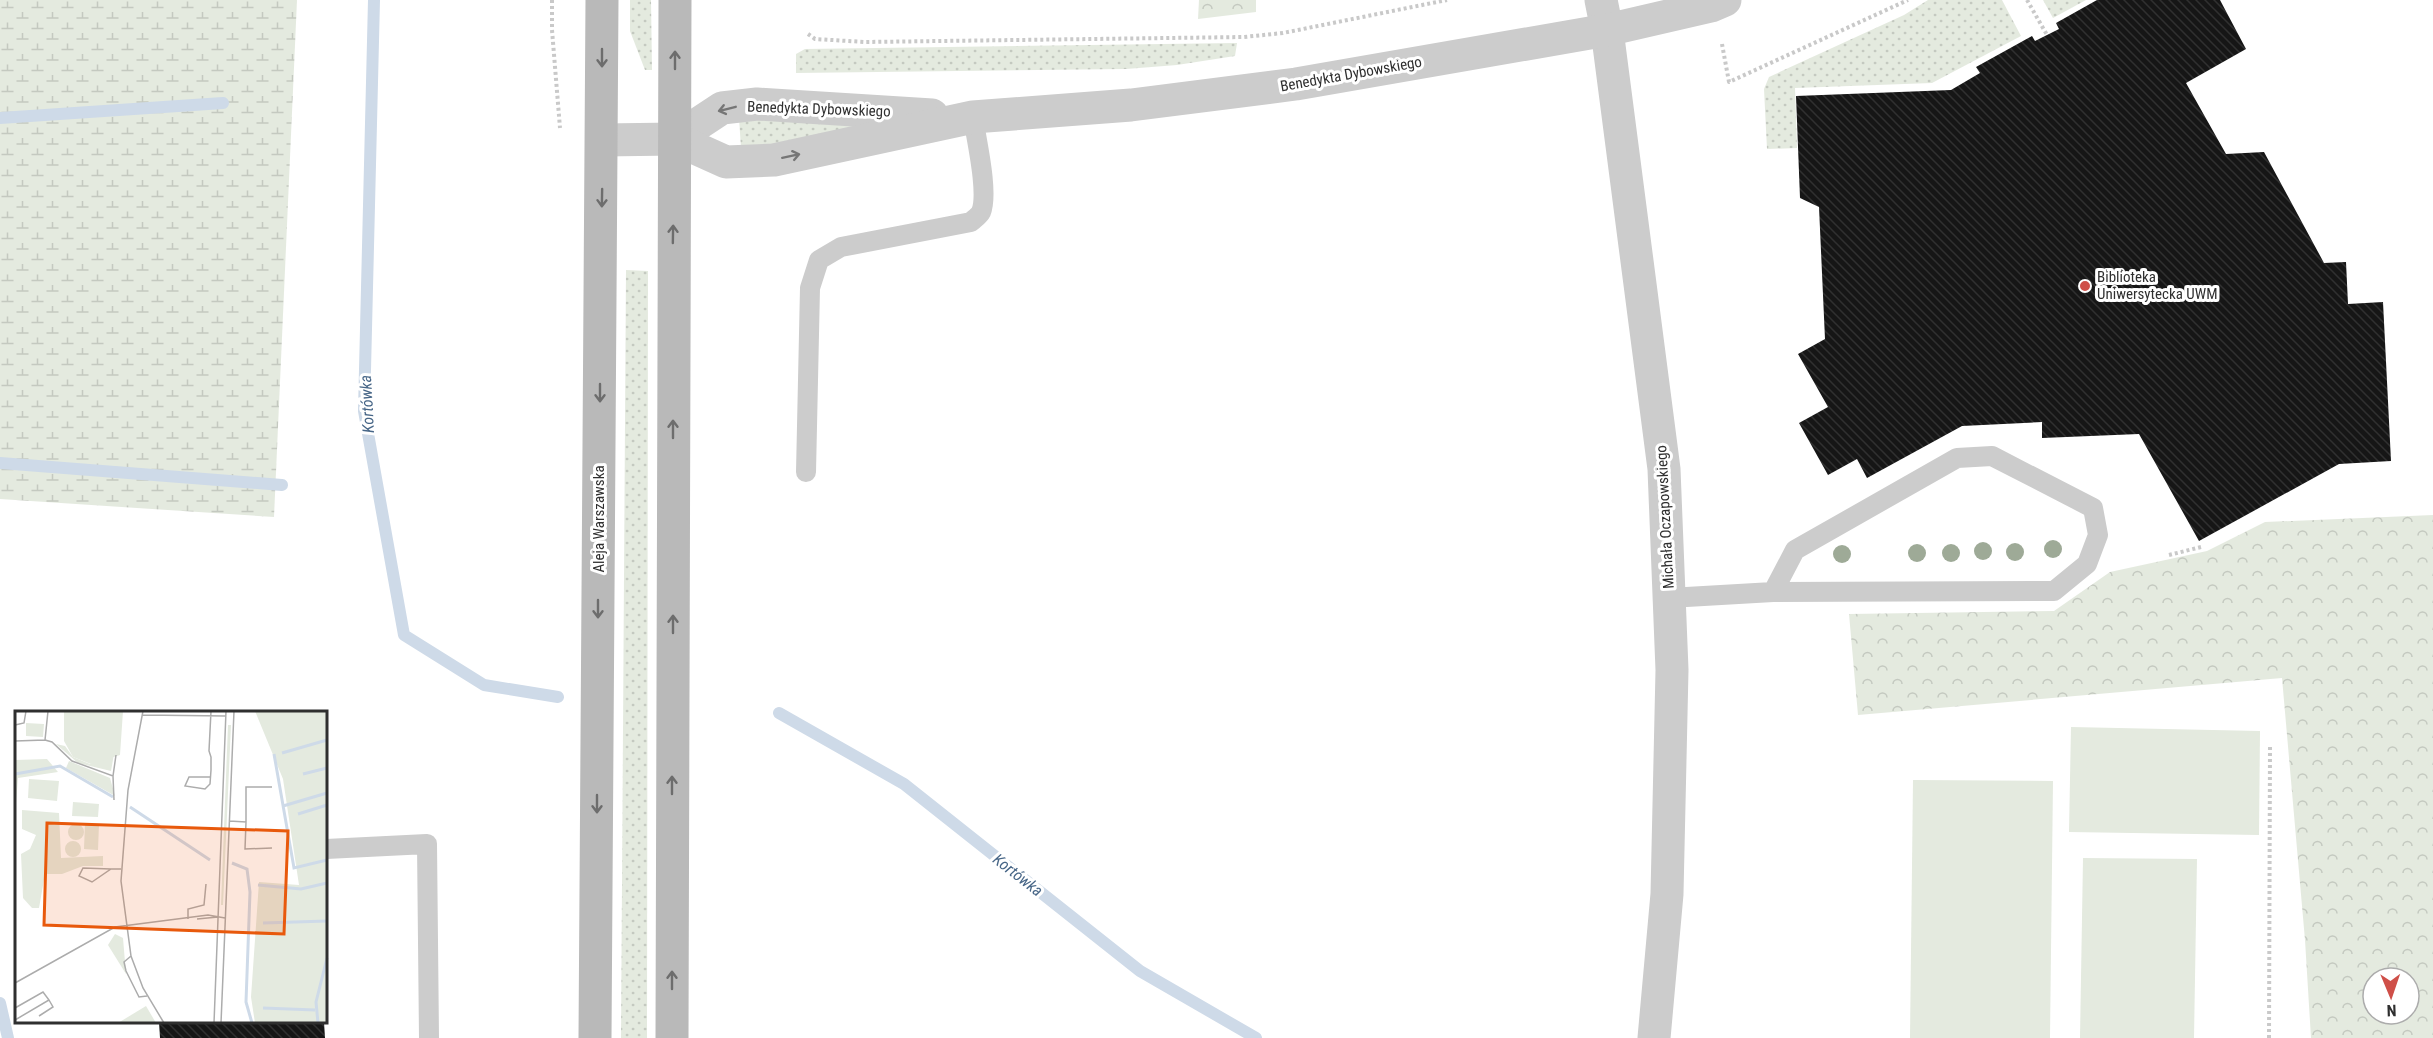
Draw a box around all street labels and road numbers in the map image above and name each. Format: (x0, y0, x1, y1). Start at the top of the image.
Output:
street label: Benedykta Dybowskiego (1279, 53, 1423, 95)
street label: Benedykta Dybowskiego (747, 98, 891, 120)
street label: Michała Oczapowskiego (1652, 445, 1678, 589)
street label: Aleja Warszawska (590, 465, 608, 573)

